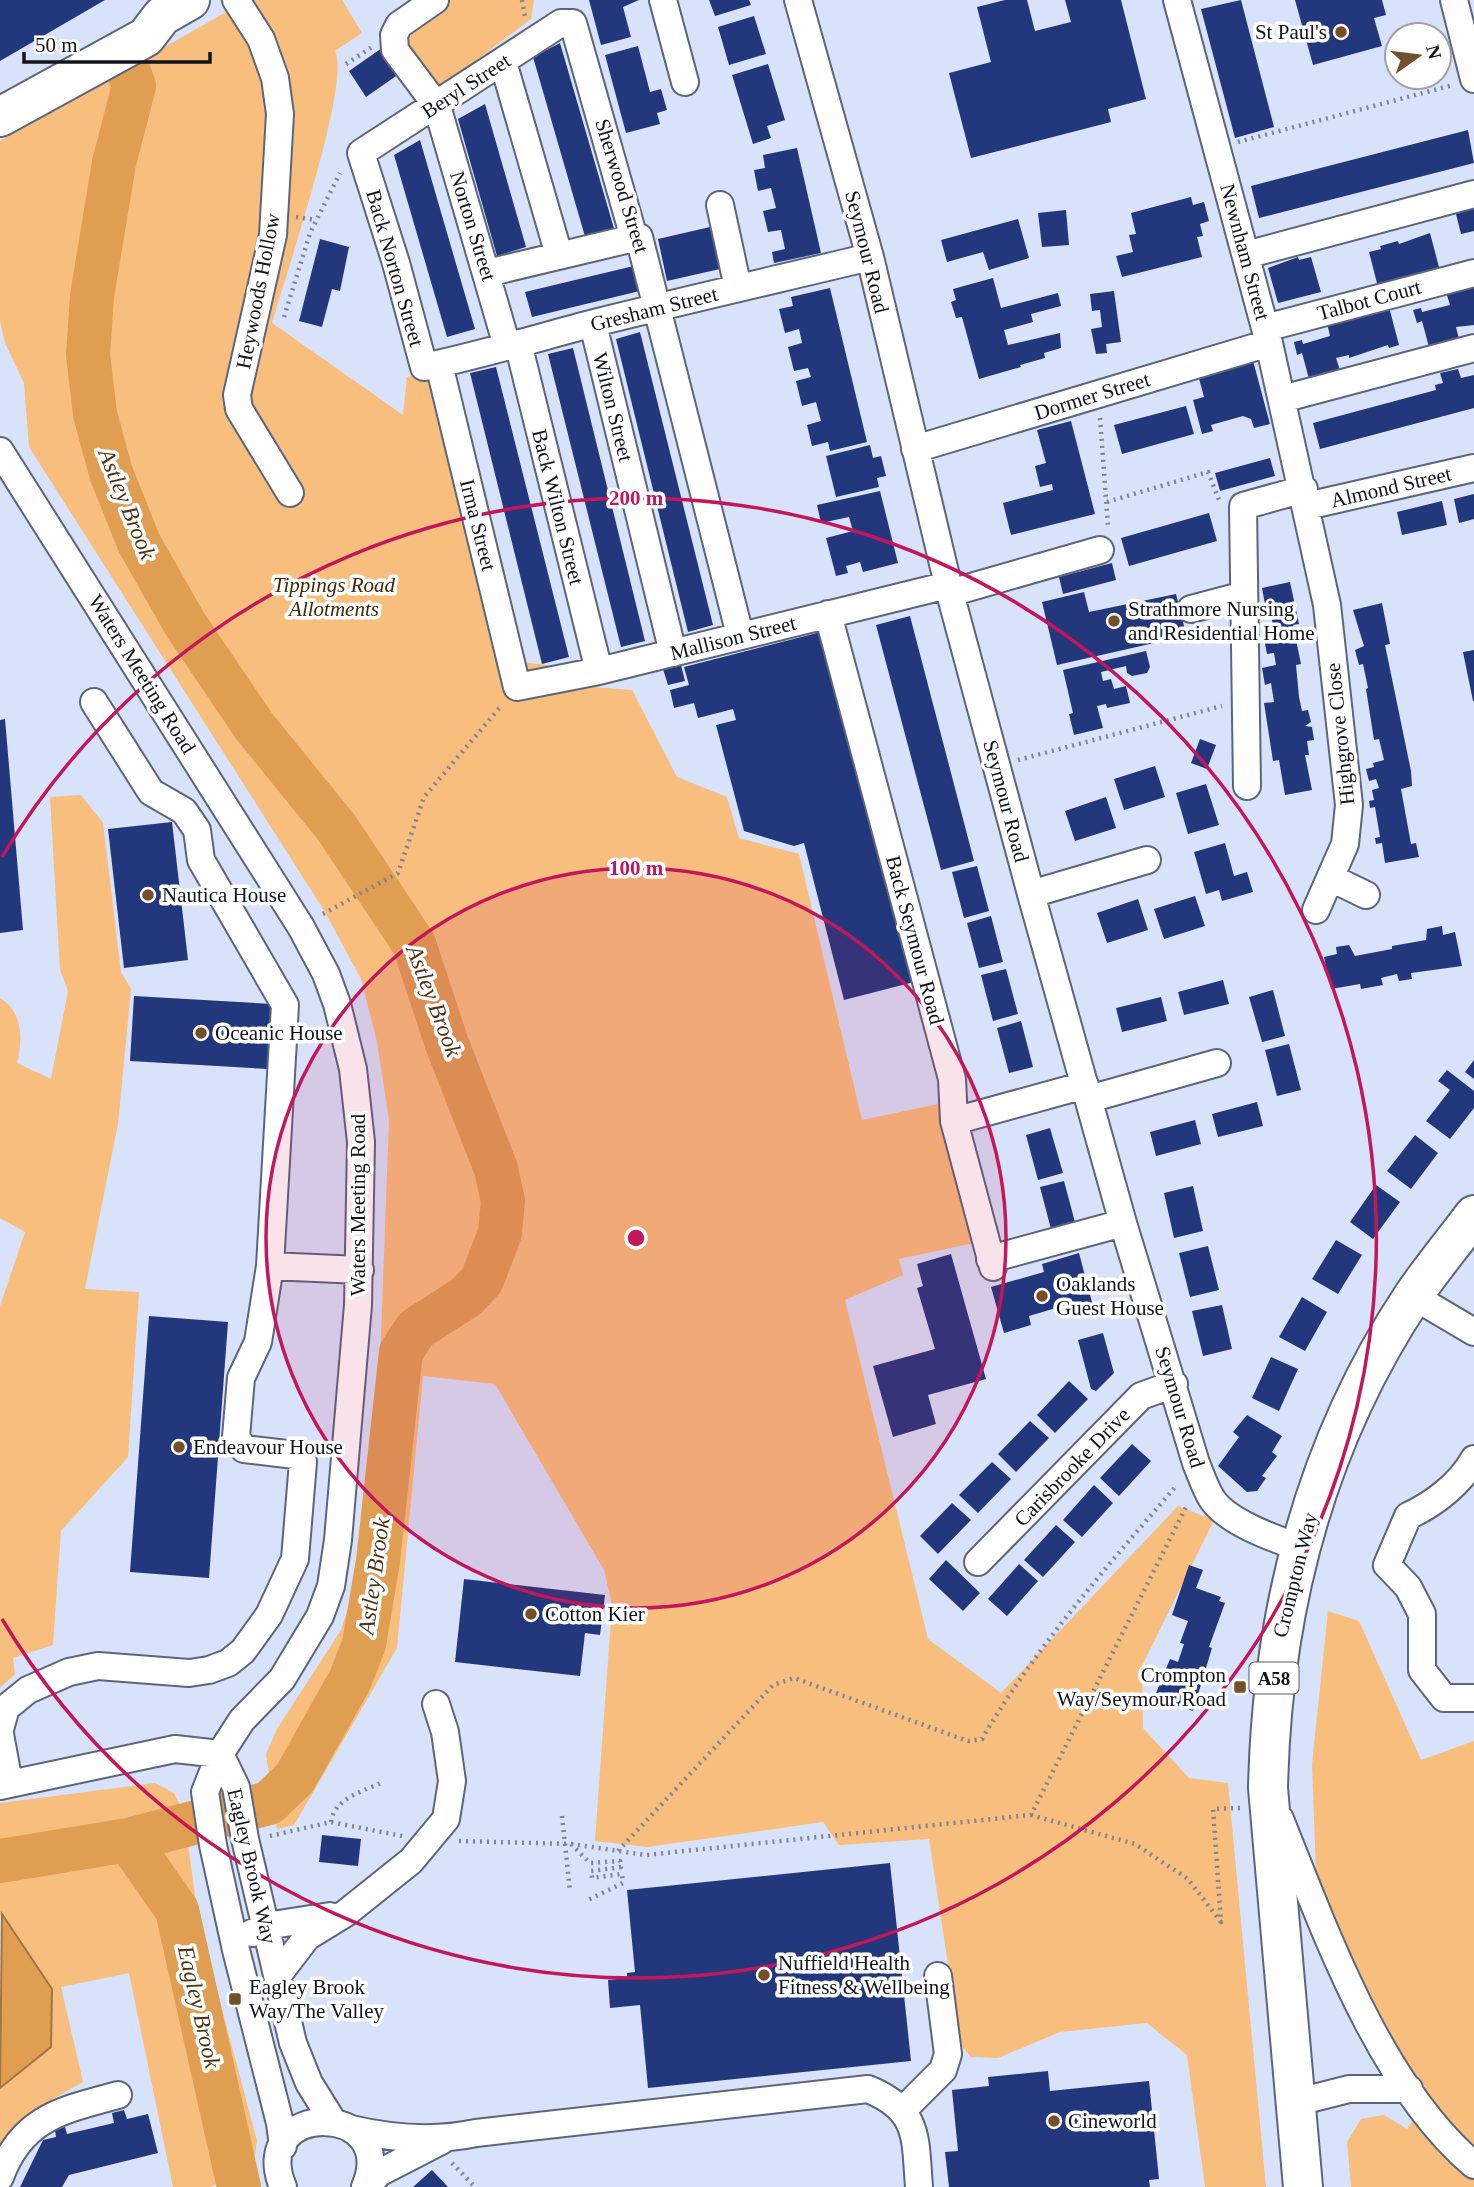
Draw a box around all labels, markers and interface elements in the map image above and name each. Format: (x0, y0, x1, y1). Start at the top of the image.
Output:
place label: St Paul's (1255, 20, 1327, 44)
scale bar (24, 21, 210, 65)
north arrow (1383, 21, 1453, 91)
marker: St Paul's (1333, 24, 1349, 40)
text: 50 m (35, 33, 78, 57)
text: N (1422, 43, 1446, 61)
street label: Beryl Street (417, 48, 515, 124)
street label: Sherwood Street (590, 116, 654, 256)
street label: Norton Street (445, 168, 501, 284)
street label: Newnham Street (1215, 181, 1275, 323)
street label: Back Norton Street (361, 187, 429, 349)
street label: Seymour Road (840, 188, 894, 316)
street label: Heywoods Hollow (231, 210, 285, 371)
street label: Talbot Court (1314, 275, 1424, 325)
street label: Gresham Street (588, 282, 720, 336)
street label: Wilton Street (588, 350, 638, 464)
street label: Dormer Street (1031, 367, 1153, 425)
street label: Back Wilton Street (527, 427, 589, 588)
water label: Astley Brook (93, 443, 161, 564)
street label: Almond Street (1328, 461, 1454, 513)
street label: Irma Street (455, 477, 501, 574)
text: 200 m (609, 486, 664, 510)
park label: Tippings Road Allotments (273, 573, 395, 621)
street label: Waters Meeting Road (83, 590, 201, 758)
place label: Strathmore Nursing and Residential Home (1128, 597, 1315, 645)
street label: Mallison Street (668, 611, 799, 665)
marker: Strathmore Nursing and Residential Home (1106, 613, 1122, 629)
street label: Highgrove Close (1321, 662, 1359, 806)
street label: Seymour Road (978, 737, 1034, 865)
street label: Back Seymour Road (881, 853, 949, 1028)
text: 100 m (609, 856, 664, 880)
place label: Nautica House (162, 883, 286, 907)
marker: Nautica House (140, 887, 156, 903)
water label: Astley Brook (401, 940, 467, 1061)
place label: Oceanic House (215, 1021, 343, 1045)
marker: Oceanic House (193, 1025, 209, 1041)
street label: Waters Meeting Road (346, 1113, 370, 1296)
centre of rings (624, 1226, 648, 1250)
place label: Oaklands Guest House (1056, 1272, 1164, 1320)
marker: Oaklands Guest House (1034, 1288, 1050, 1304)
street label: Seymour Road (1150, 1344, 1210, 1471)
street label: Carisbrooke Drive (1009, 1403, 1135, 1531)
place label: Endeavour House (193, 1435, 343, 1459)
marker: Endeavour House (171, 1439, 187, 1455)
street label: Crompton Way (1268, 1510, 1322, 1640)
water label: Astley Brook (353, 1515, 395, 1638)
place label: Cotton Kier (545, 1602, 645, 1626)
marker: Cotton Kier (523, 1606, 539, 1622)
road number: A58 (1250, 1662, 1298, 1694)
place label: Crompton Way/Seymour Road (1057, 1663, 1226, 1711)
marker: Crompton Way/Seymour Road (1232, 1679, 1248, 1695)
street label: Eagley Brook Way (222, 1786, 282, 1947)
water label: Eagley Brook (173, 1942, 225, 2071)
place label: Nuffield Health Fitness & Wellbeing (778, 1951, 950, 1999)
marker: Nuffield Health Fitness & Wellbeing (756, 1967, 772, 1983)
place label: Eagley Brook Way/The Valley (249, 1975, 384, 2023)
marker: Eagley Brook Way/The Valley (227, 1991, 243, 2007)
place label: Cineworld (1068, 2109, 1157, 2133)
marker: Cineworld (1046, 2113, 1062, 2129)

